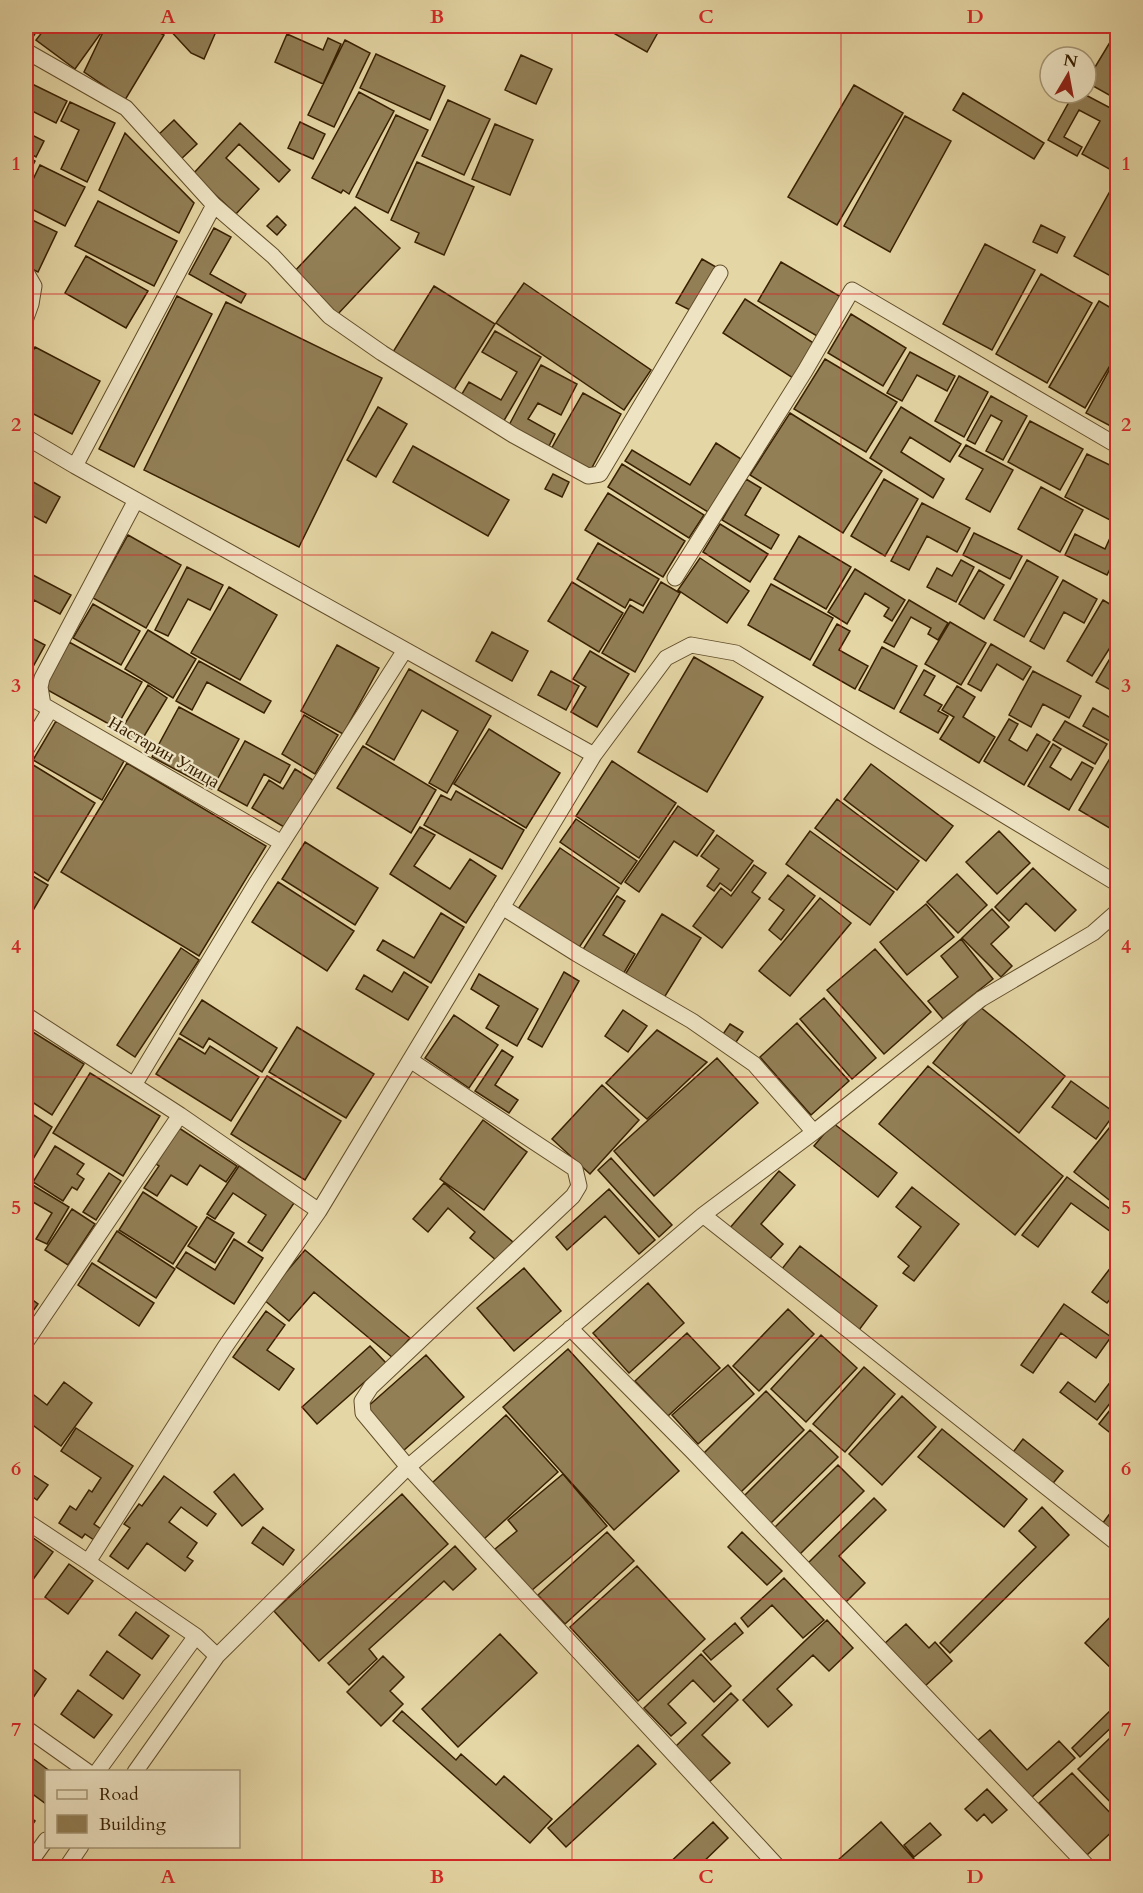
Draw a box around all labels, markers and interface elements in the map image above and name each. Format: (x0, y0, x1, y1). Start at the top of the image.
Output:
text: A (160, 3, 176, 30)
text: B (430, 3, 444, 30)
text: C (698, 3, 714, 30)
text: D (966, 3, 984, 30)
north arrow (1038, 45, 1098, 105)
text: N (1062, 49, 1079, 73)
text: 1 (11, 150, 21, 177)
text: 1 (1121, 150, 1131, 177)
text: 2 (11, 411, 21, 438)
text: 2 (1121, 411, 1131, 438)
text: 3 (11, 672, 21, 699)
text: 3 (1121, 672, 1131, 699)
street label: Настарин Улица (103, 710, 224, 795)
text: 4 (11, 933, 21, 960)
text: 4 (1121, 933, 1131, 960)
text: 5 (11, 1194, 21, 1221)
text: 5 (1121, 1194, 1131, 1221)
text: 6 (11, 1455, 21, 1482)
text: 6 (1121, 1455, 1131, 1482)
text: 7 (11, 1716, 21, 1743)
text: 7 (1121, 1716, 1131, 1743)
legend (45, 1770, 240, 1848)
text: Road (99, 1782, 139, 1807)
text: Building (99, 1812, 167, 1837)
text: A (160, 1863, 176, 1890)
text: B (430, 1863, 444, 1890)
text: C (698, 1863, 714, 1890)
text: D (966, 1863, 984, 1890)

